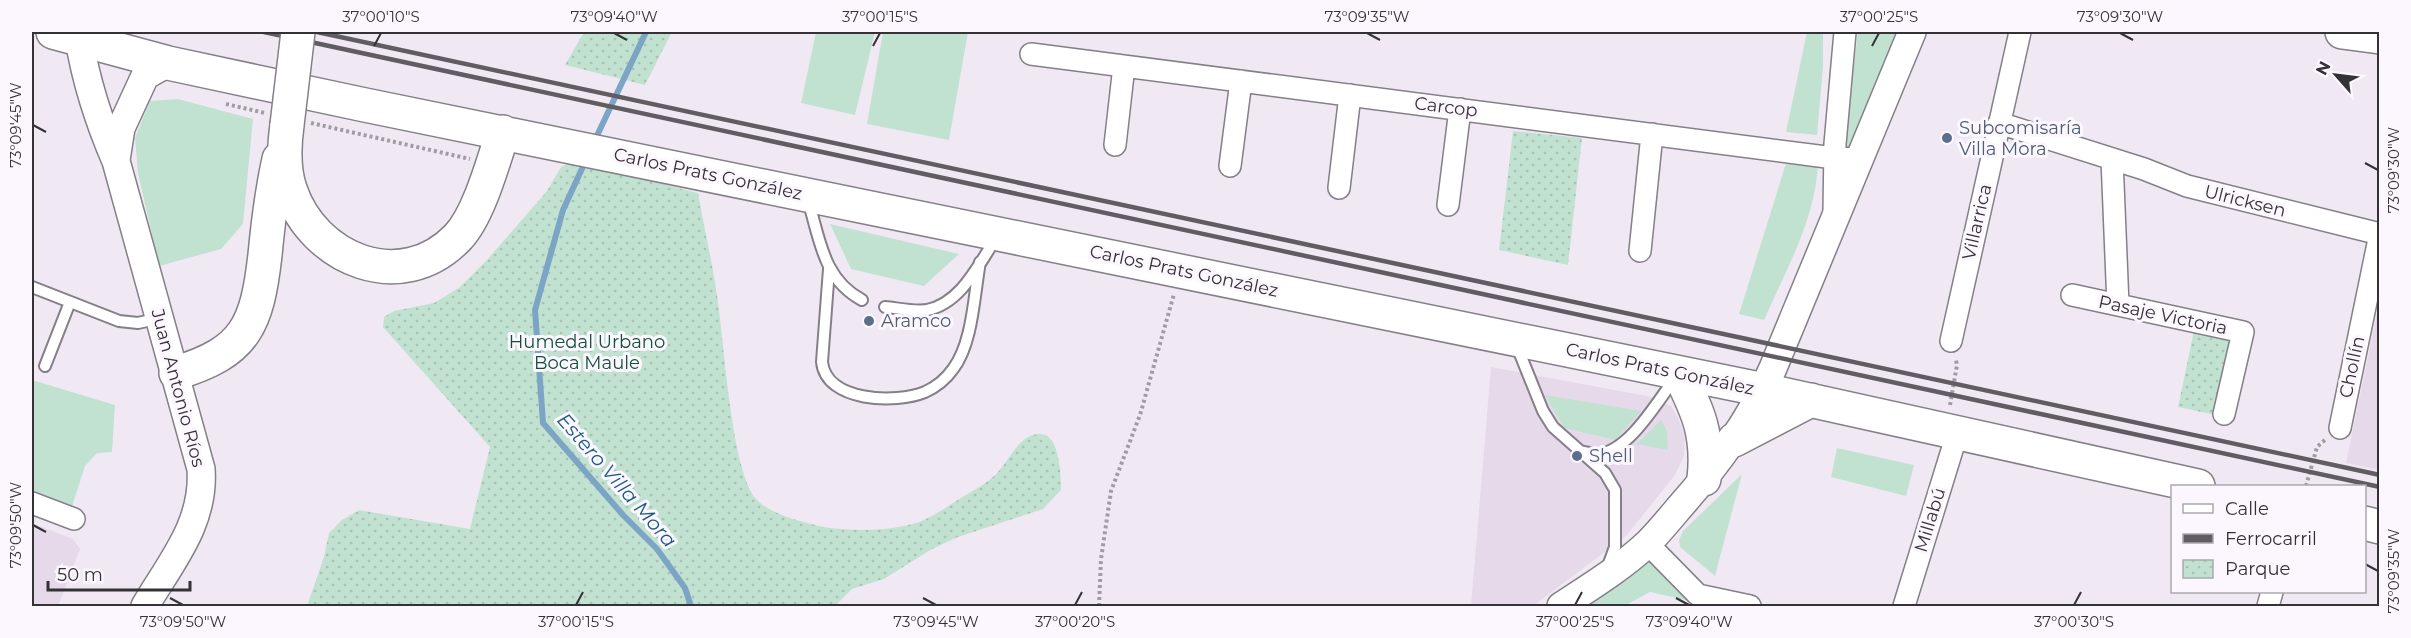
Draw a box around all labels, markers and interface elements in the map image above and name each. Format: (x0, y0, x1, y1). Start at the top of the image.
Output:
text: 37°00'10"S (342, 7, 420, 26)
text: 73°09'40"W (570, 7, 658, 26)
text: 37°00'15"S (842, 7, 918, 26)
text: 73°09'35"W (1325, 7, 1410, 26)
text: 37°00'25"S (1840, 7, 1918, 26)
text: 73°09'30"W (2077, 7, 2164, 26)
north arrow (2306, 45, 2366, 105)
text: N (2312, 58, 2335, 78)
text: 73°09'45"W (6, 82, 25, 168)
street label: Carcop (1413, 92, 1479, 122)
place label: Subcomisaría Villa Mora (1959, 117, 2082, 160)
text: 73°09'30"W (2384, 126, 2403, 213)
marker: Subcomisaría Villa Mora (1940, 131, 1954, 145)
street label: Carlos Prats González (612, 143, 804, 205)
street label: Ulricksen (2202, 180, 2288, 222)
street label: Villarrica (1958, 182, 1996, 262)
street label: Carlos Prats González (1088, 240, 1280, 302)
street label: Pasaje Victoria (2096, 291, 2230, 339)
street label: Juan Antonio Ríos (146, 306, 210, 470)
place label: Aramco (881, 310, 951, 332)
marker: Aramco (862, 314, 876, 328)
park label: Humedal Urbano Boca Maule (509, 331, 665, 374)
street label: Chollín (2335, 334, 2369, 400)
street label: Carlos Prats González (1564, 338, 1756, 400)
water label: Estero Villa Mora (552, 408, 682, 552)
place label: Shell (1589, 445, 1633, 467)
marker: Shell (1570, 449, 1584, 463)
text: 73°09'50"W (6, 481, 25, 568)
street label: Millabú (1910, 485, 1950, 555)
legend (2171, 485, 2366, 593)
text: Calle (2225, 498, 2269, 520)
text: Ferrocarril (2225, 528, 2317, 550)
text: 73°09'35"W (2384, 528, 2403, 613)
scale bar (48, 554, 190, 592)
text: Parque (2225, 558, 2291, 580)
text: 50 m (57, 564, 103, 586)
text: 73°09'50"W (140, 612, 227, 631)
text: 37°00'15"S (538, 612, 614, 631)
text: 73°09'45"W (893, 612, 979, 631)
text: 37°00'20"S (1035, 612, 1115, 631)
text: 37°00'25"S (1536, 612, 1614, 631)
text: 73°09'40"W (1645, 612, 1733, 631)
text: 37°00'30"S (2034, 612, 2114, 631)

